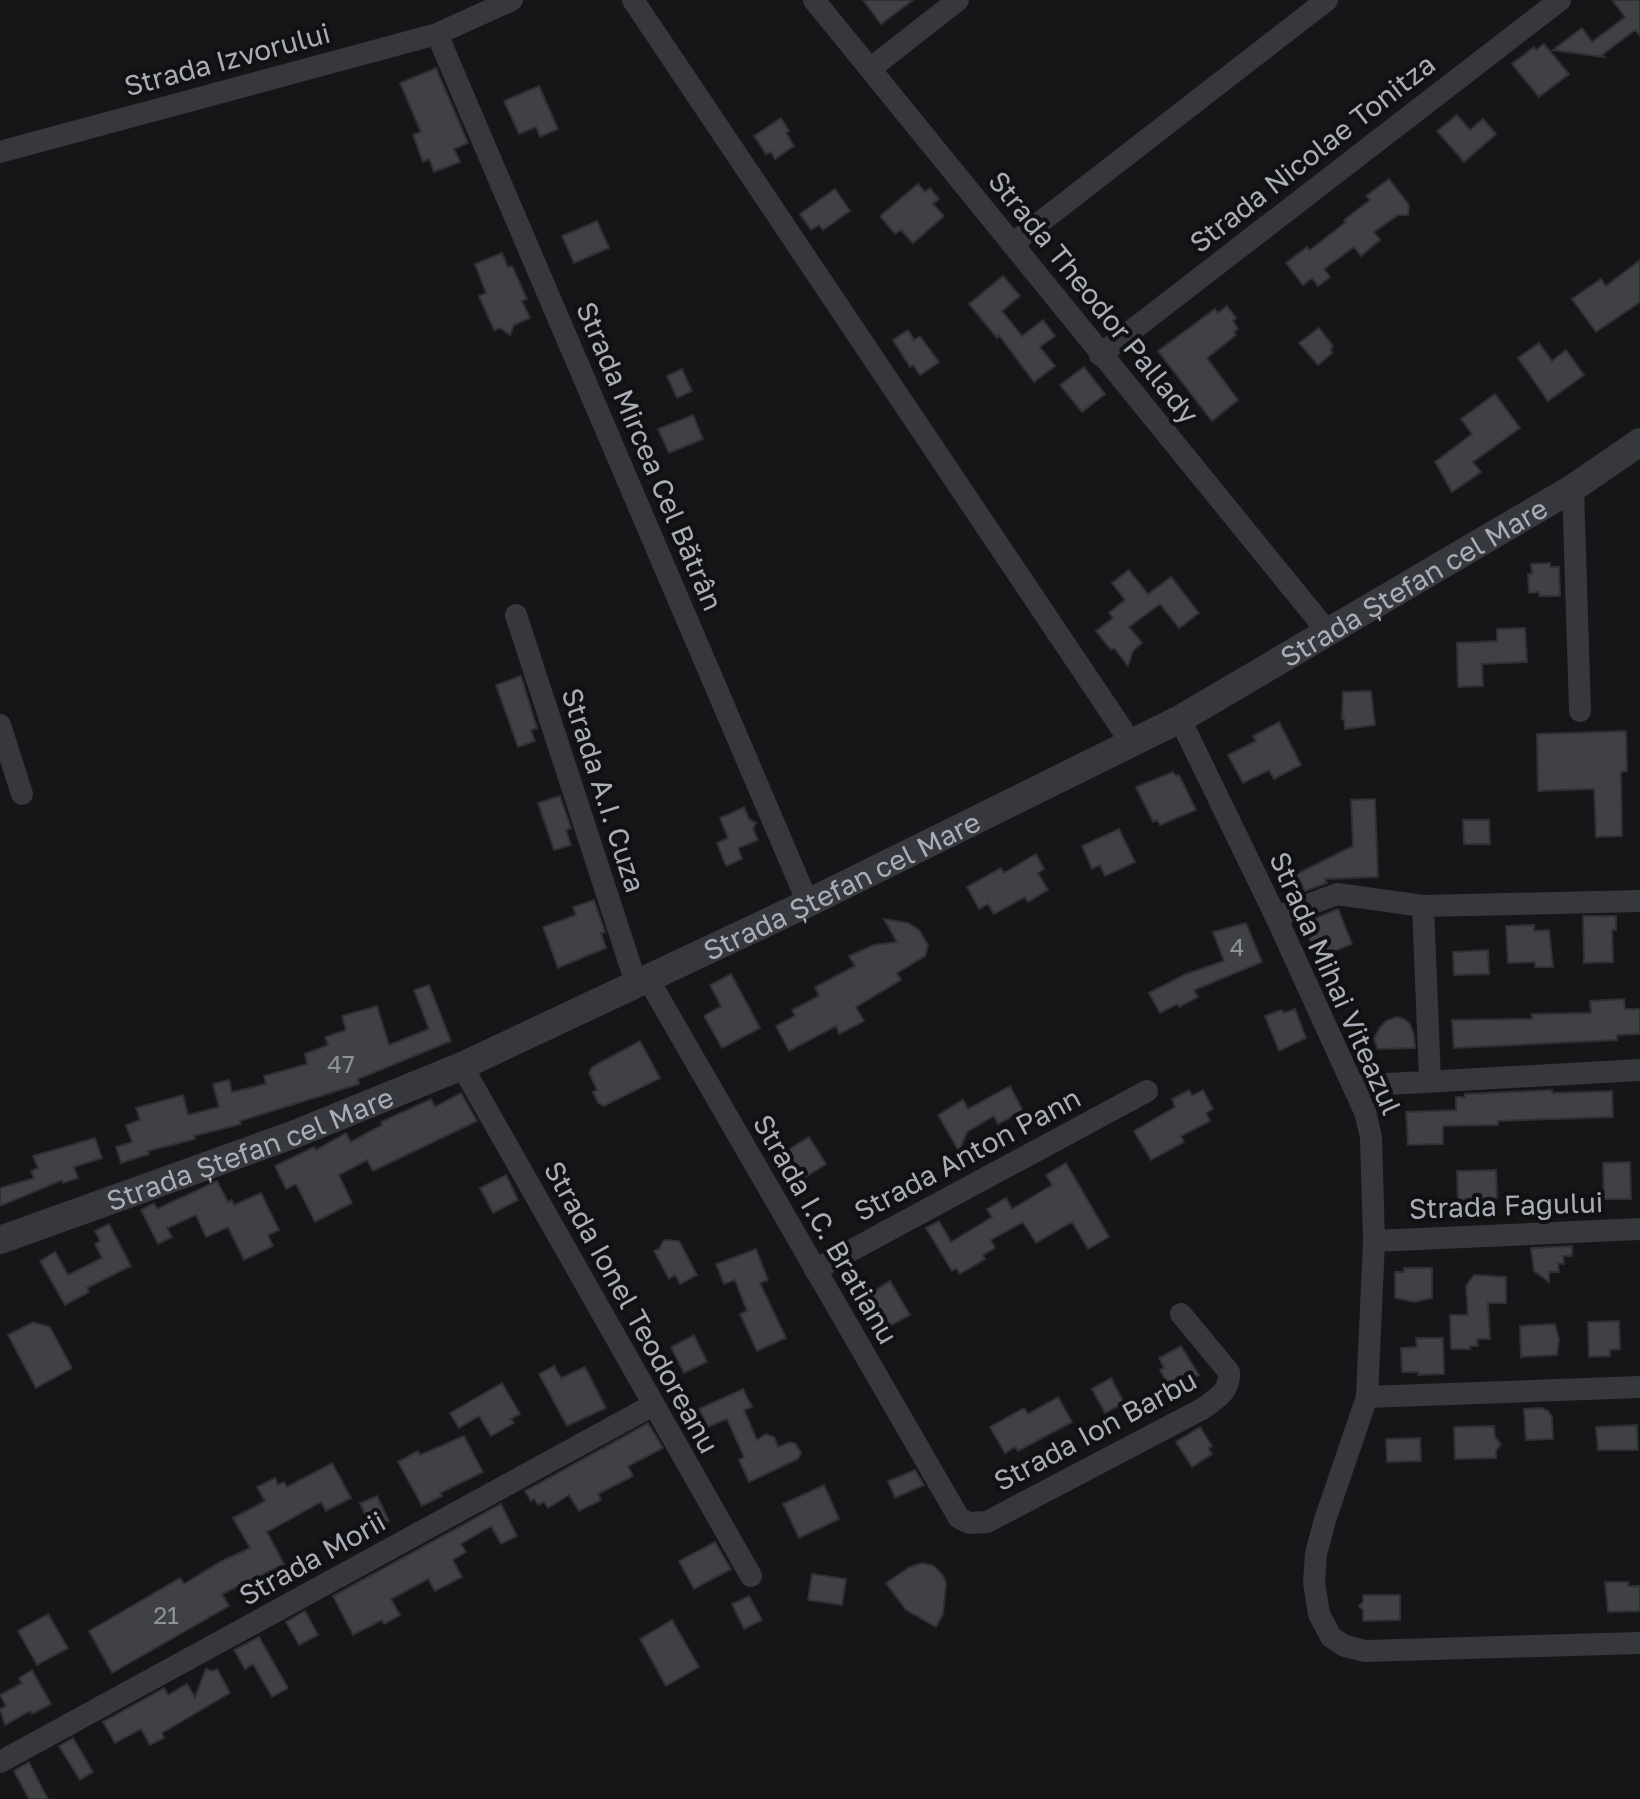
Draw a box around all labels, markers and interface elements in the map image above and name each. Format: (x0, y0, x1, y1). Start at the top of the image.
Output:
street label: Strada Izvorului (121, 16, 333, 102)
street label: Strada Nicolae Tonitza (1183, 47, 1441, 259)
street label: Strada Theodor Pallady (982, 164, 1206, 430)
street label: Strada Mircea Cel Bătrân (570, 297, 730, 615)
street label: Strada Ștefan cel Mare (1274, 491, 1553, 673)
street label: Strada A.I. Cuza (555, 684, 653, 896)
street label: Strada Ștefan cel Mare (698, 804, 985, 967)
street label: Strada Mihai Viteazul (1263, 847, 1409, 1119)
house number: 4 (1230, 932, 1244, 961)
house number: 47 (327, 1049, 355, 1078)
street label: Strada Ștefan cel Mare (102, 1079, 398, 1217)
street label: Strada Anton Pann (848, 1080, 1086, 1228)
street label: Strada I.C. Bratianu (747, 1109, 905, 1349)
street label: Strada Ionel Teodoreanu (538, 1155, 726, 1459)
street label: Strada Fagului (1408, 1185, 1604, 1225)
street label: Strada Ion Barbu (988, 1363, 1202, 1497)
street label: Strada Morii (233, 1504, 391, 1612)
house number: 21 (153, 1600, 179, 1629)

